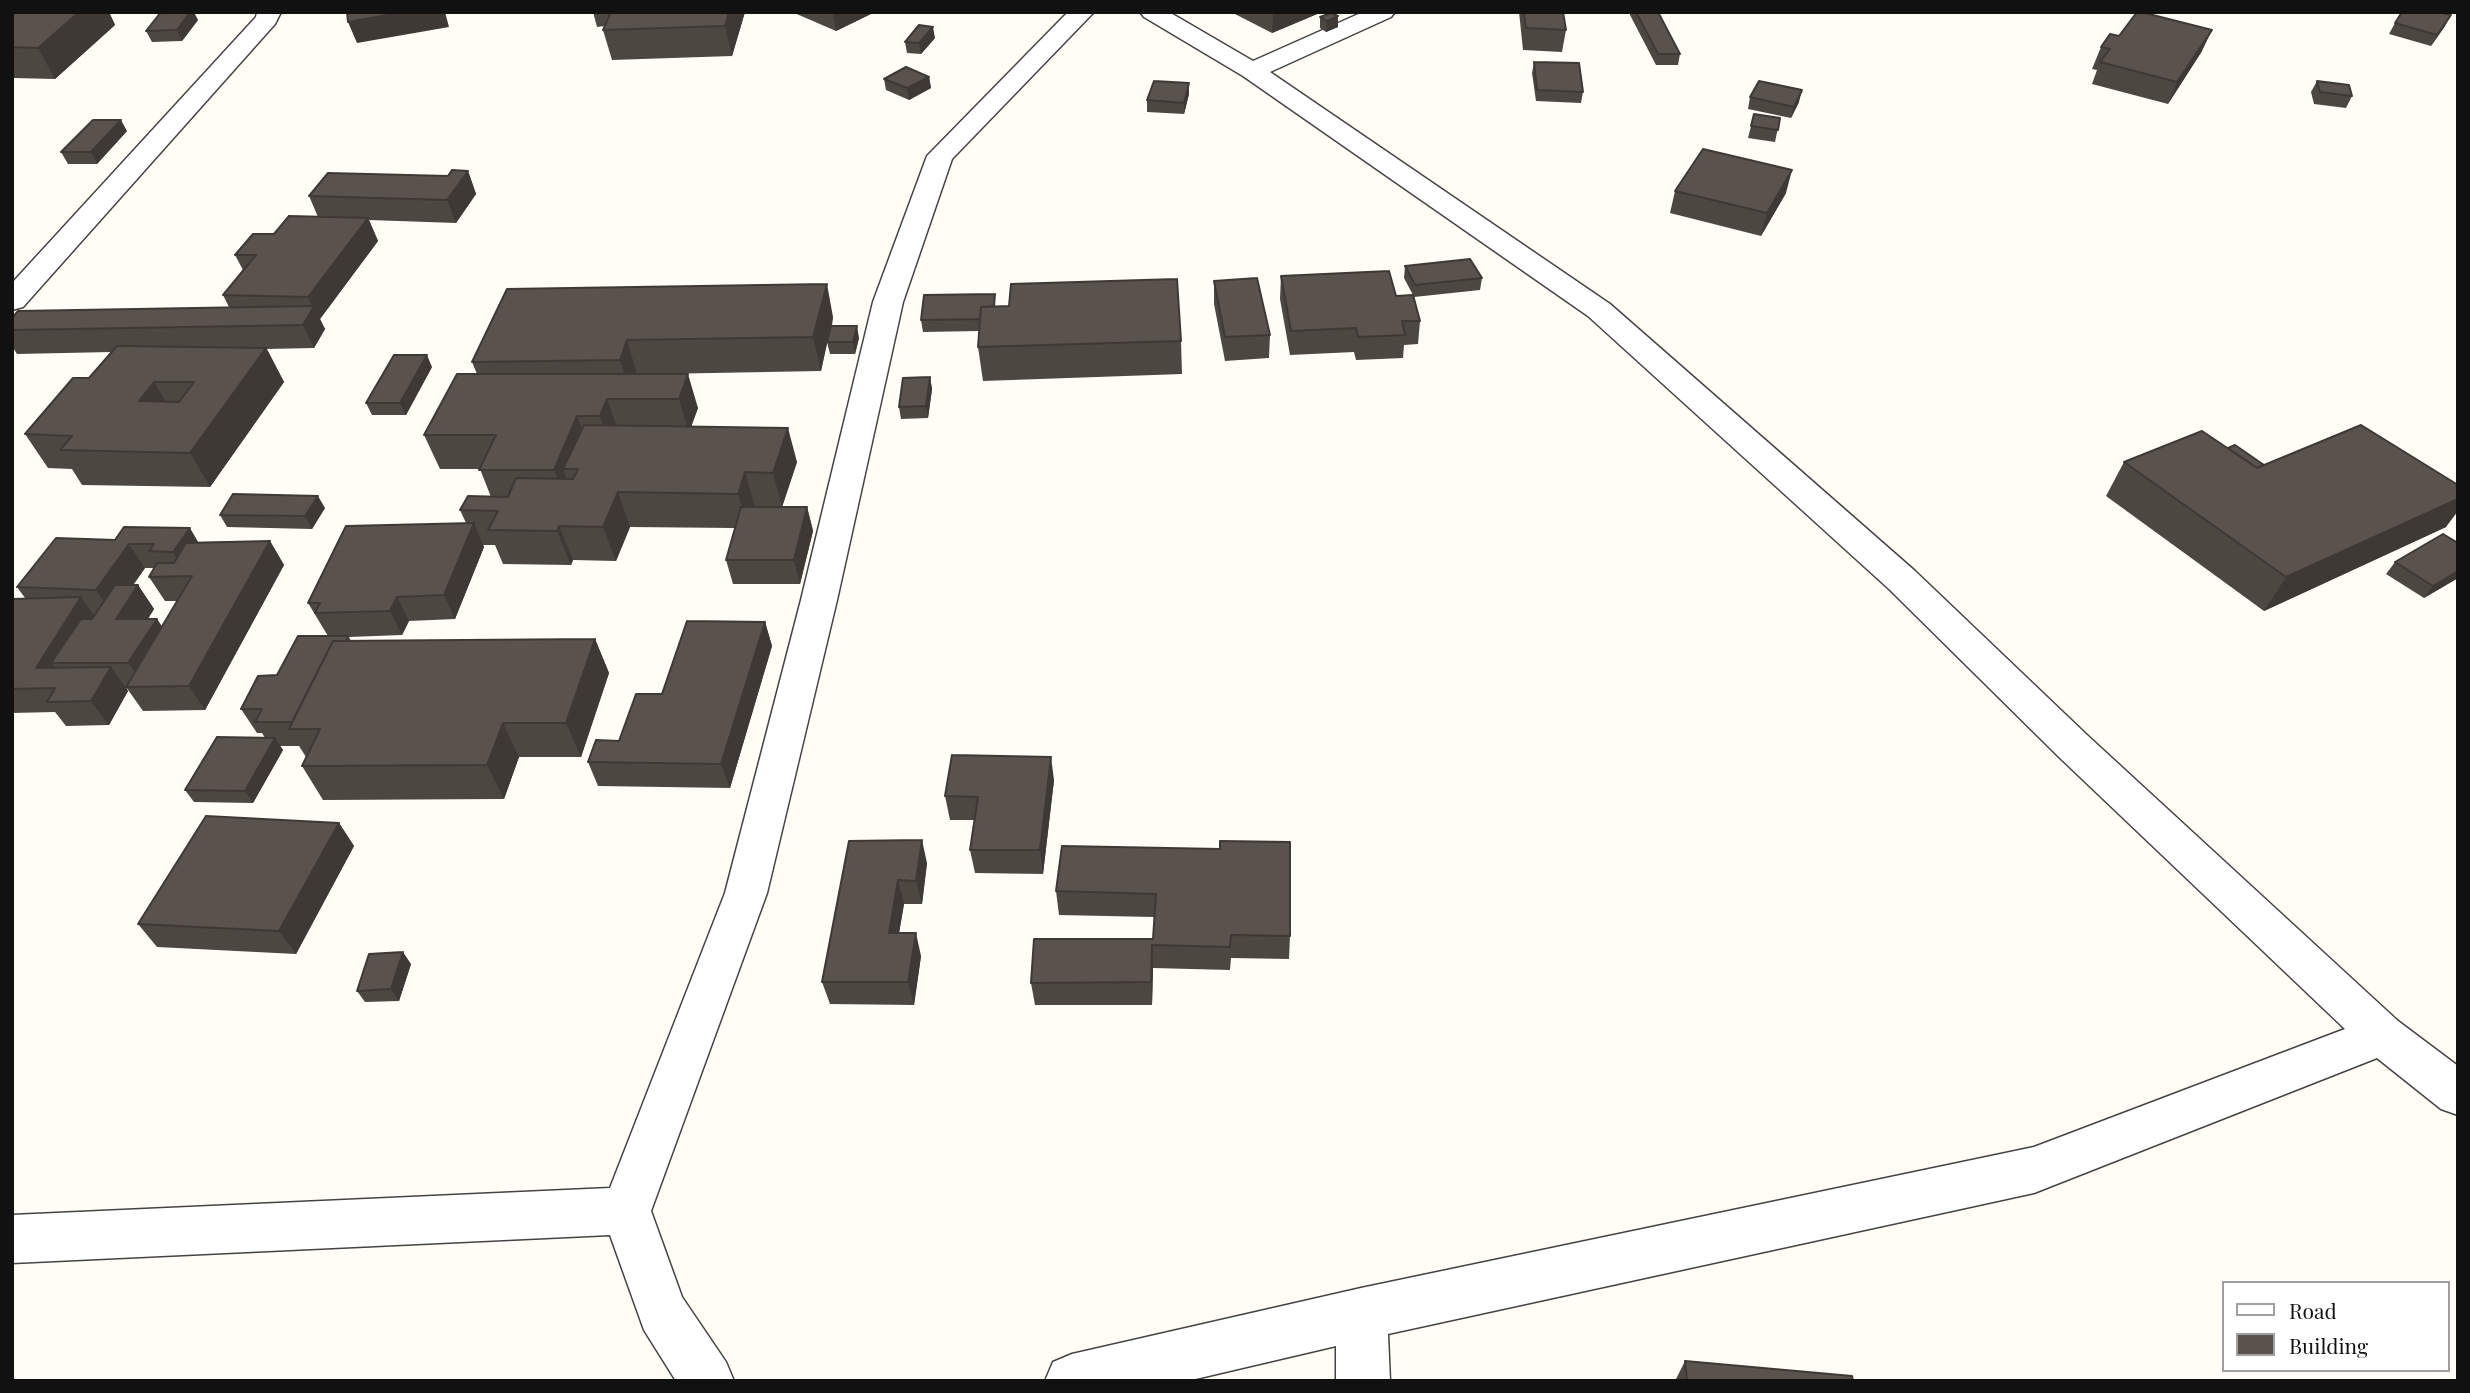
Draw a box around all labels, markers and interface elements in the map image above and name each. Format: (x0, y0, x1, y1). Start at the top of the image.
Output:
legend (2222, 1281, 2449, 1372)
text: Road (2289, 1296, 2337, 1324)
text: Building (2289, 1331, 2368, 1359)

